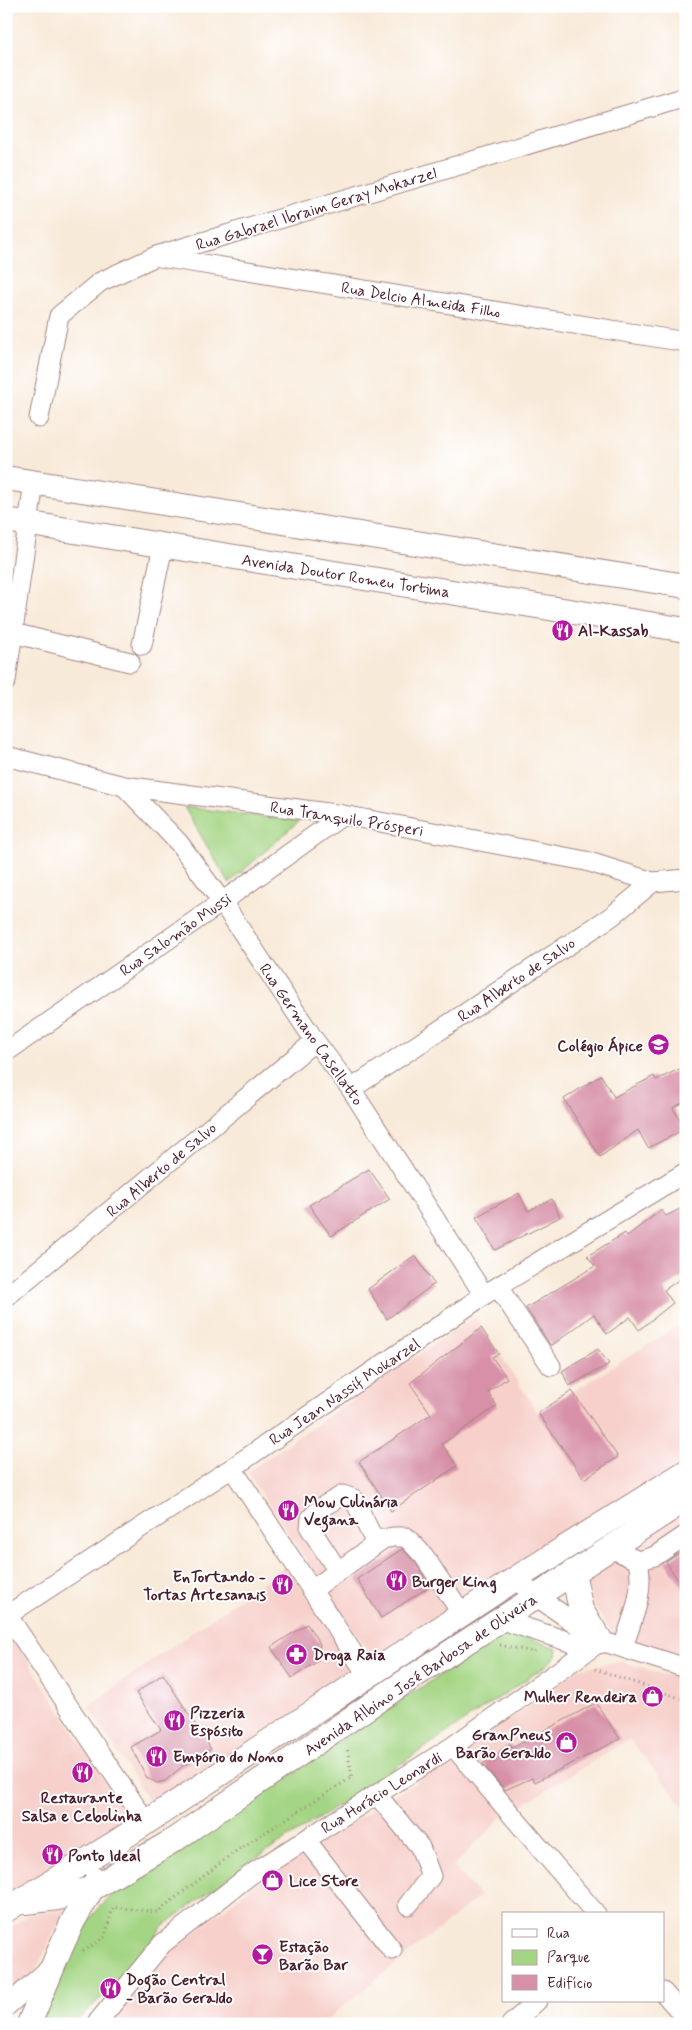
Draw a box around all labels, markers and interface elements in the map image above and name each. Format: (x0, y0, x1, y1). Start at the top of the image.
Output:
street label: Rua Gabrael Ibraim Geray Mokarzel (193, 163, 439, 256)
street label: Rua Delcio Almeida Filho (340, 278, 502, 323)
street label: Avenida Doutor Romeu Tortima (240, 550, 451, 603)
restaurant icon: Al-Kassab (550, 618, 574, 642)
place label: Al-Kassab (578, 621, 648, 642)
street label: Rua Tranquilo Prósperi (269, 797, 425, 842)
street label: Rua Salomão Mussi (116, 889, 236, 982)
street label: Rua Alberto de Salvo (454, 933, 580, 1027)
street label: Rua Germano Casellatto (254, 960, 368, 1110)
school or university icon: Colégio Ápice (647, 1033, 671, 1057)
place label: Colégio Ápice (557, 1036, 643, 1058)
street label: Rua Alberto de Salvo (102, 1118, 222, 1222)
street label: Rua Jean Nassif Mokarzel (265, 1334, 424, 1451)
place label: Mow Culinária Vegana (304, 1492, 398, 1533)
restaurant icon: Mow Culinária Vegana (276, 1498, 300, 1522)
place label: EnTortando - Tortas Artesanais (143, 1567, 267, 1606)
restaurant icon: Burger King (384, 1569, 408, 1593)
place label: Burger King (412, 1572, 497, 1595)
restaurant icon: EnTortando - Tortas Artesanais (270, 1573, 294, 1597)
street label: Avenida Albino José Barbosa de Oliveira (300, 1589, 541, 1761)
pharmacy icon: Droga Raia (285, 1642, 309, 1666)
place label: Droga Raia (313, 1645, 386, 1667)
shop icon: Mulher Rendeira (641, 1684, 665, 1708)
place label: Mulher Rendeira (524, 1687, 637, 1708)
place label: Pizzeria Espósito (190, 1703, 245, 1742)
restaurant icon: Pizzeria Espósito (162, 1709, 186, 1733)
place label: GranPneus Barão Geraldo (456, 1725, 552, 1764)
shop icon: GranPneus Barão Geraldo (555, 1731, 579, 1755)
restaurant icon: Empório do Nono (145, 1744, 169, 1768)
place label: Empório do Nono (173, 1747, 284, 1768)
street label: Rua Horácio Leonardi (317, 1747, 447, 1839)
restaurant icon: Restaurante Salsa e Cebolinha (70, 1761, 94, 1785)
place label: Restaurante Salsa e Cebolinha (22, 1788, 142, 1827)
restaurant icon: Ponto Ideal (40, 1843, 64, 1867)
place label: Ponto Ideal (68, 1846, 141, 1867)
shop icon: Lice Store (261, 1868, 285, 1892)
place label: Lice Store (289, 1871, 359, 1892)
legend (502, 1912, 664, 2002)
text: Rua (547, 1924, 570, 1944)
place label: Estação Barão Bar (279, 1937, 348, 1976)
bar icon: Estação Barão Bar (251, 1943, 275, 1967)
text: Parque (547, 1948, 590, 1968)
place label: Dogão Central - Barão Geraldo (126, 1970, 233, 2009)
text: Edifício (547, 1974, 592, 1994)
restaurant icon: Dogão Central - Barão Geraldo (98, 1976, 122, 2000)

